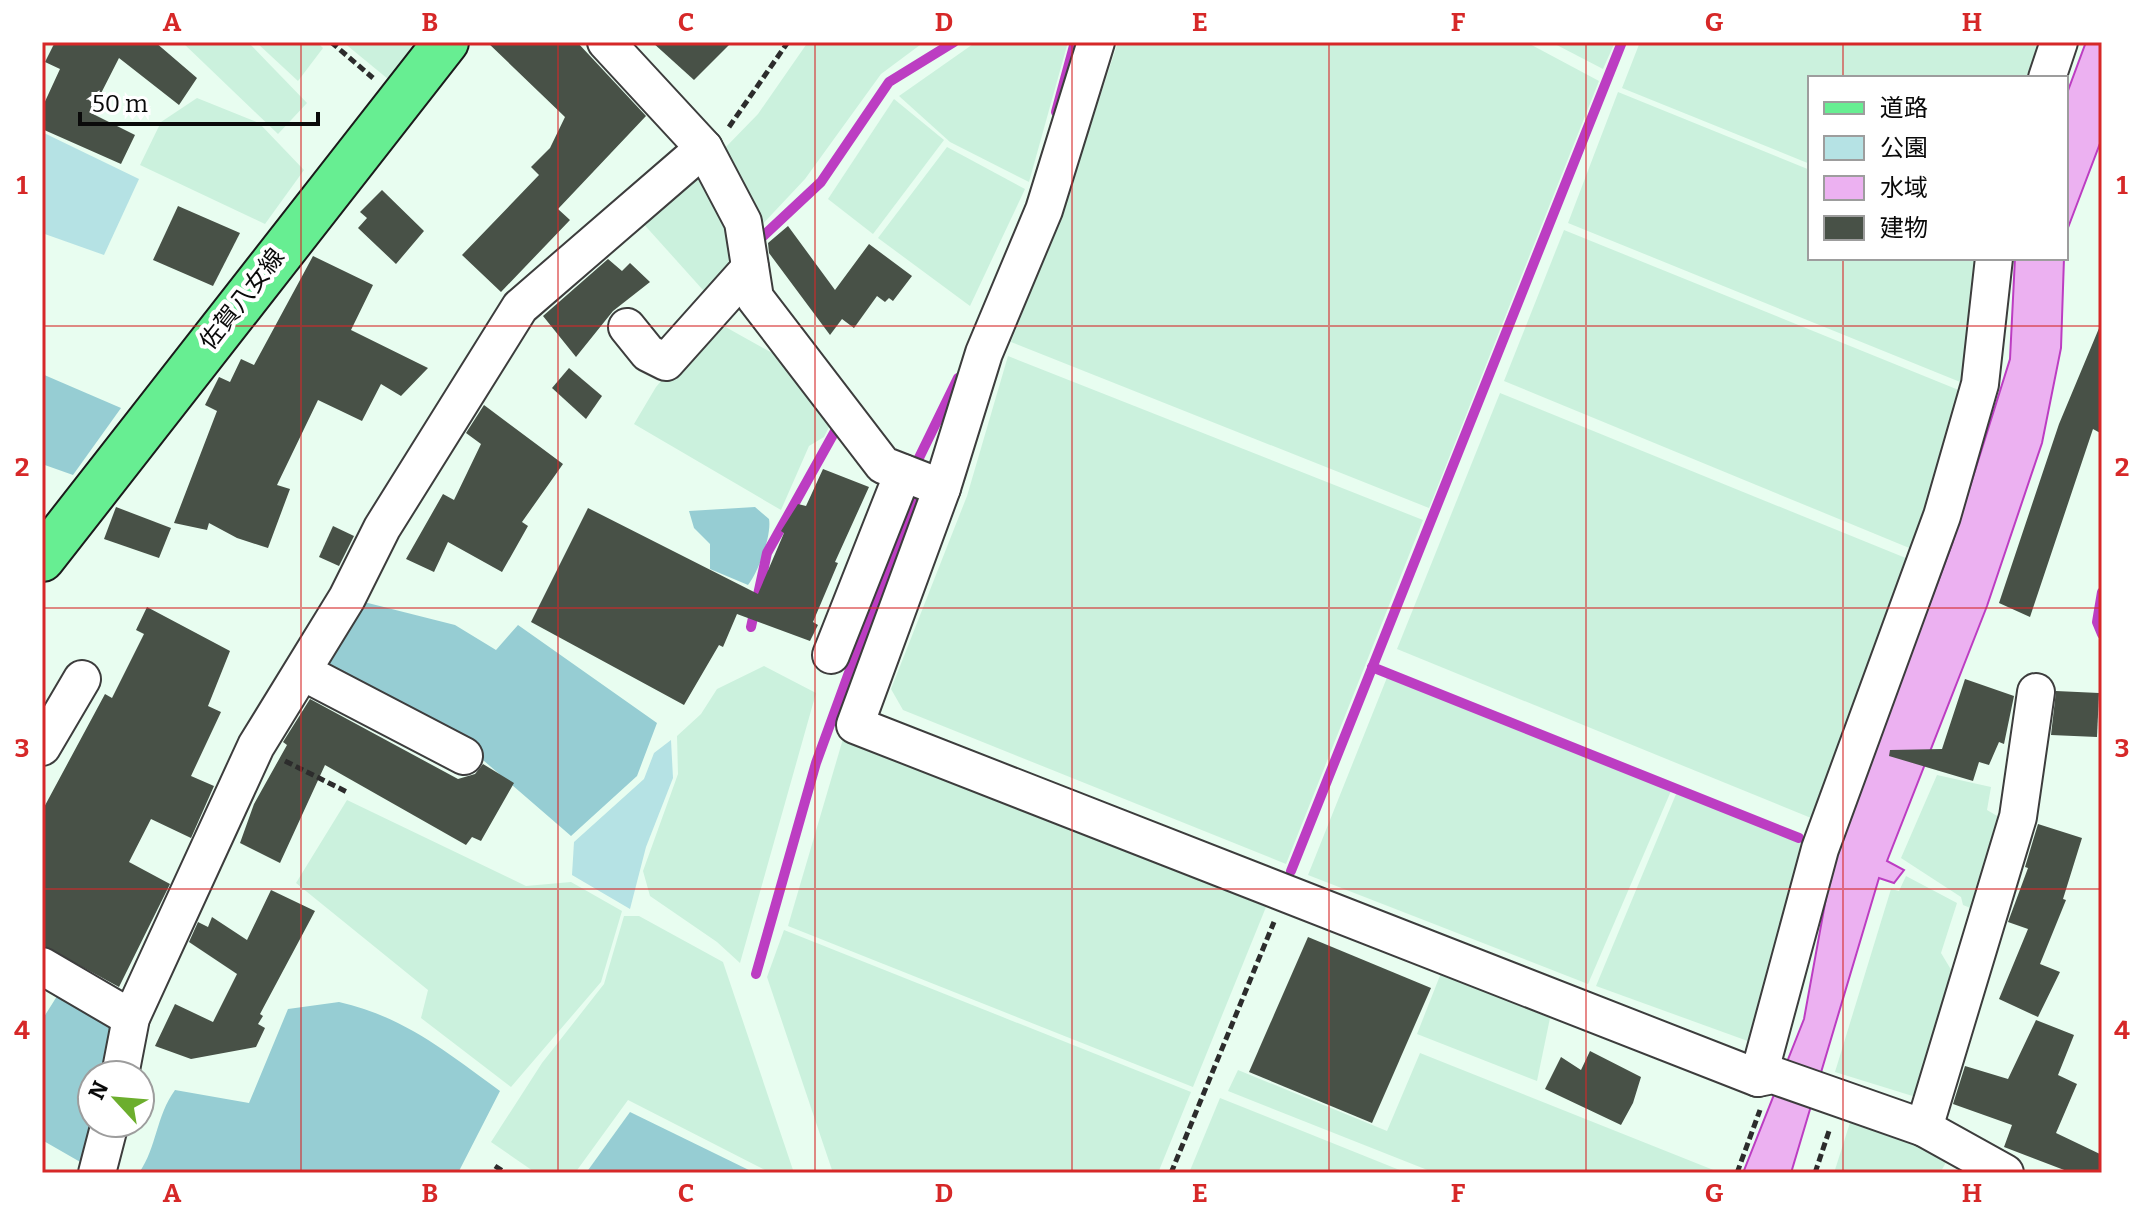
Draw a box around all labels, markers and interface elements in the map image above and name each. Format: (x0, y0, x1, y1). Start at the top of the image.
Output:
text: A (163, 7, 182, 38)
text: B (422, 7, 438, 38)
text: C (678, 7, 694, 38)
text: D (935, 7, 953, 38)
text: E (1192, 7, 1208, 38)
text: F (1451, 7, 1466, 38)
text: G (1705, 7, 1724, 38)
text: H (1962, 7, 1982, 38)
scale bar (80, 76, 318, 126)
legend (1808, 76, 2068, 260)
text: 50 m (92, 90, 148, 118)
text: 道路 (1880, 94, 1928, 122)
text: 公園 (1880, 134, 1928, 162)
text: 1 (16, 170, 28, 201)
text: 1 (2116, 170, 2128, 201)
text: 水域 (1880, 174, 1928, 202)
text: 建物 (1880, 214, 1928, 242)
street label: 佐賀八女線 (194, 243, 290, 355)
text: 2 (15, 452, 29, 483)
text: 2 (2115, 452, 2129, 483)
text: 3 (15, 733, 29, 764)
text: 3 (2115, 733, 2129, 764)
text: 4 (14, 1015, 30, 1046)
text: 4 (2114, 1015, 2130, 1046)
north arrow (76, 1059, 156, 1139)
text: N (83, 1077, 114, 1104)
text: A (163, 1178, 182, 1209)
text: B (422, 1178, 438, 1209)
text: C (678, 1178, 694, 1209)
text: D (935, 1178, 953, 1209)
text: E (1192, 1178, 1208, 1209)
text: F (1451, 1178, 1466, 1209)
text: G (1705, 1178, 1724, 1209)
text: H (1962, 1178, 1982, 1209)

